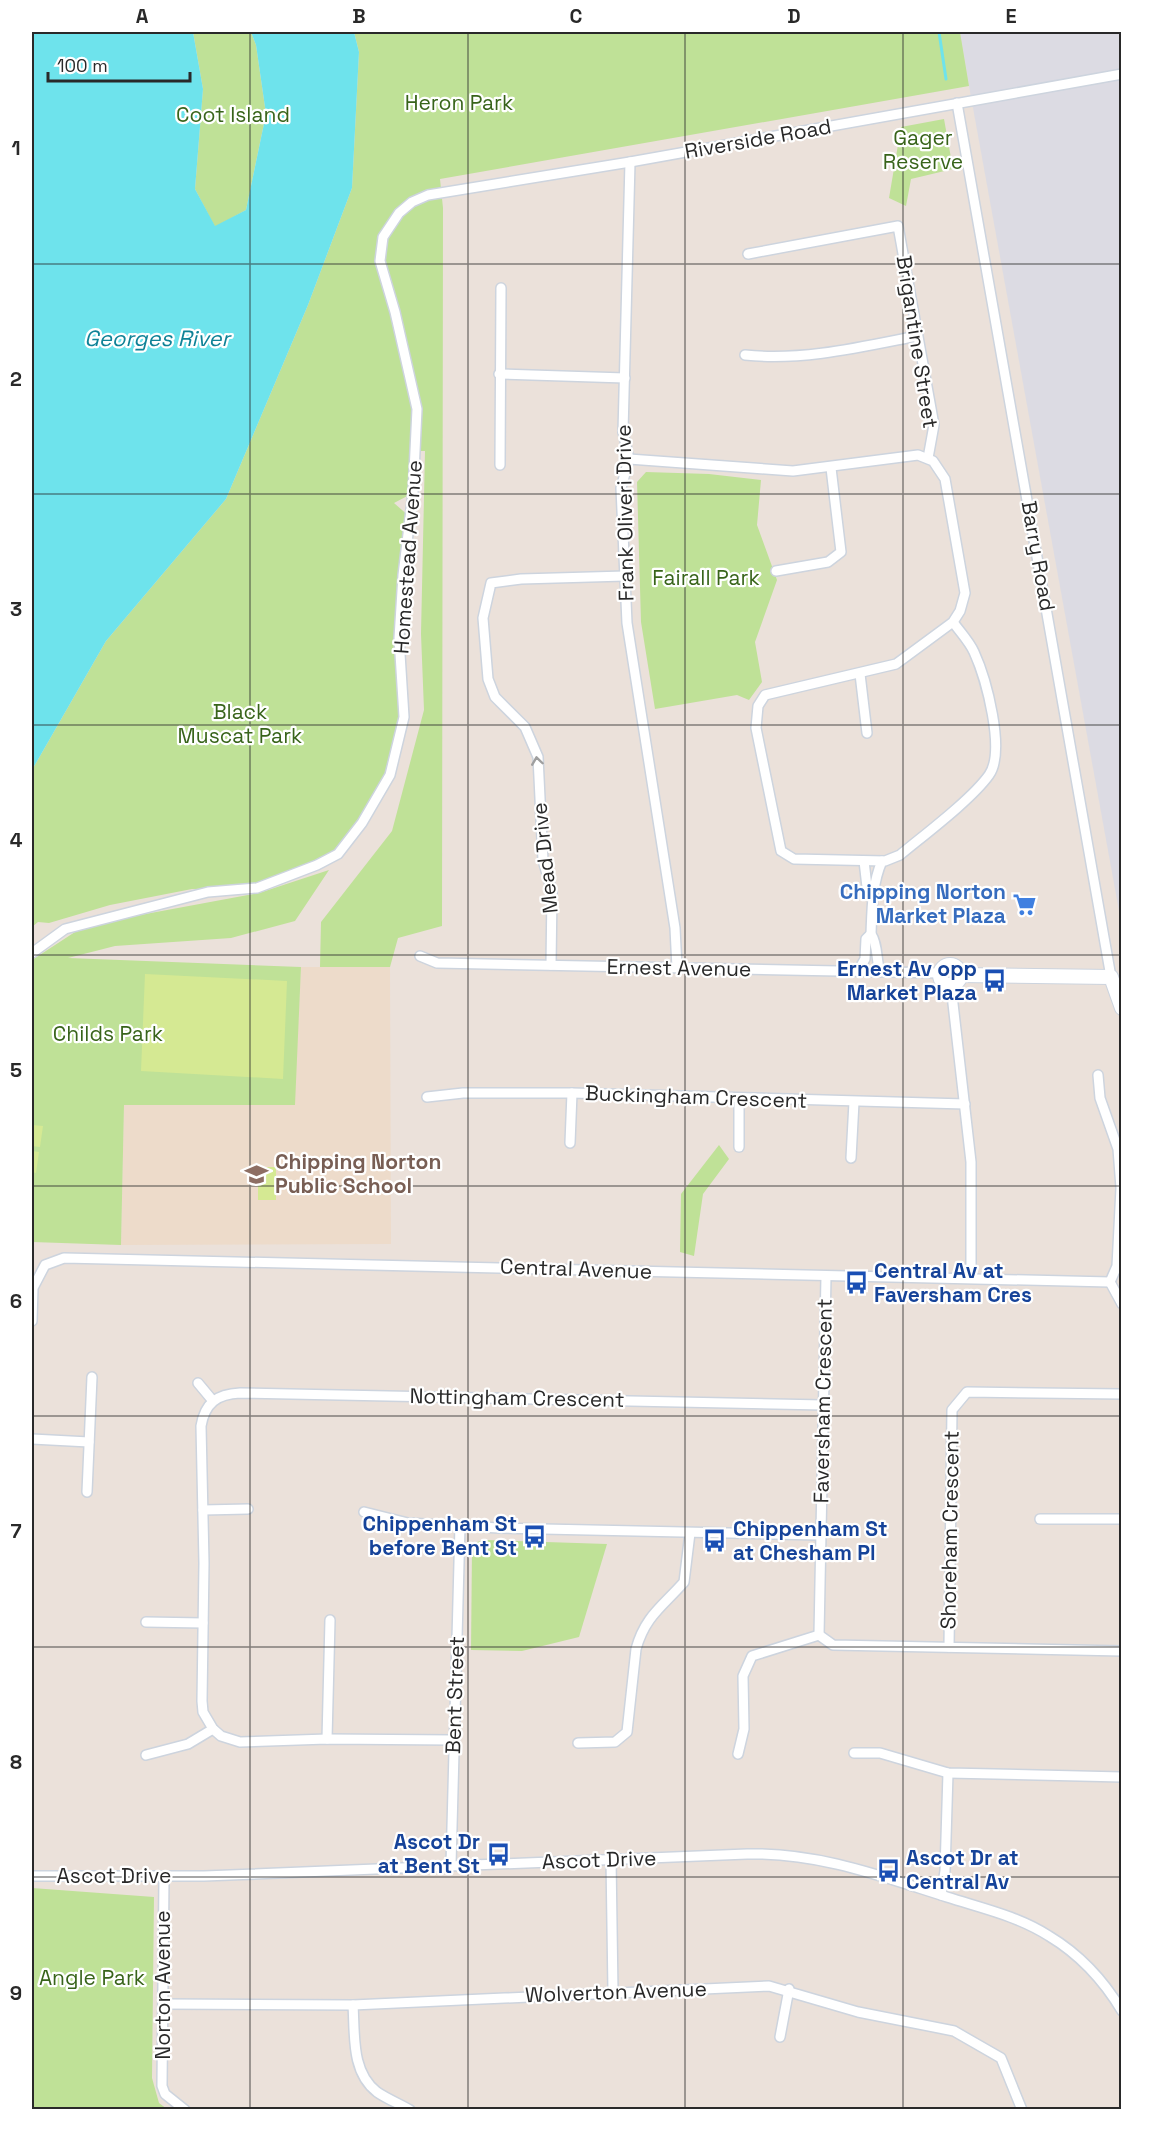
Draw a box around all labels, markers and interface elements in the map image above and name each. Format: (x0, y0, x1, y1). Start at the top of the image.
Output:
text: A (136, 3, 149, 29)
text: B (352, 3, 366, 29)
text: C (570, 3, 583, 29)
text: D (787, 3, 801, 29)
text: E (1005, 3, 1017, 29)
scale bar (48, 45, 190, 83)
text: 100 m (57, 54, 108, 77)
park label: Heron Park (405, 89, 513, 116)
park label: Coot Island (176, 101, 290, 128)
street label: Riverside Road (682, 112, 833, 165)
park label: Gager Reserve (883, 124, 963, 175)
text: 1 (11, 135, 21, 161)
street label: Brigantine Street (890, 254, 944, 430)
water label: Georges River (84, 324, 232, 352)
text: 2 (10, 366, 22, 392)
street label: Frank Oliveri Drive (609, 424, 640, 602)
street label: Homestead Avenue (387, 459, 428, 655)
street label: Barry Road (1016, 499, 1061, 613)
park label: Fairall Park (652, 564, 760, 591)
text: 3 (10, 596, 22, 622)
park label: Black Muscat Park (178, 698, 302, 749)
one-way arrow (531, 757, 544, 766)
street label: Mead Drive (525, 801, 564, 915)
text: 4 (10, 827, 23, 853)
place label: Chipping Norton Market Plaza (840, 878, 1006, 929)
supermarket icon: Chipping Norton Market Plaza (1011, 891, 1037, 917)
street label: Ernest Avenue (606, 953, 752, 982)
place label: Ernest Av opp Market Plaza (837, 955, 977, 1006)
bus stop icon: Ernest Av opp Market Plaza (982, 968, 1008, 994)
park label: Childs Park (53, 1020, 163, 1047)
text: 5 (10, 1057, 22, 1083)
street label: Buckingham Crescent (584, 1079, 808, 1114)
place label: Chipping Norton Public School (275, 1148, 441, 1199)
school or university icon: Chipping Norton Public School (244, 1161, 270, 1187)
street label: Central Avenue (499, 1252, 653, 1285)
place label: Central Av at Faversham Cres (874, 1257, 1032, 1308)
bus stop icon: Central Av at Faversham Cres (843, 1270, 869, 1296)
text: 6 (10, 1288, 22, 1314)
street label: Faversham Crescent (807, 1298, 838, 1504)
street label: Nottingham Crescent (409, 1382, 625, 1413)
street label: Shoreham Crescent (934, 1430, 965, 1630)
place label: Chippenham St before Bent St (362, 1510, 517, 1561)
place label: Chippenham St at Chesham Pl (733, 1515, 888, 1566)
text: 7 (10, 1518, 22, 1544)
bus stop icon: Chippenham St before Bent St (522, 1523, 548, 1549)
bus stop icon: Chippenham St at Chesham Pl (702, 1528, 728, 1554)
street label: Bent Street (439, 1635, 470, 1754)
text: 8 (10, 1749, 22, 1775)
place label: Ascot Dr at Bent St (378, 1828, 480, 1879)
bus stop icon: Ascot Dr at Bent St (485, 1841, 511, 1867)
street label: Ascot Drive (541, 1844, 657, 1875)
place label: Ascot Dr at Central Av (906, 1844, 1019, 1895)
bus stop icon: Ascot Dr at Central Av (875, 1857, 901, 1883)
street label: Ascot Drive (57, 1862, 171, 1889)
street label: Norton Avenue (149, 1910, 176, 2060)
park label: Angle Park (39, 1964, 145, 1991)
street label: Wolverton Avenue (525, 1975, 707, 2008)
text: 9 (10, 1980, 22, 2006)

